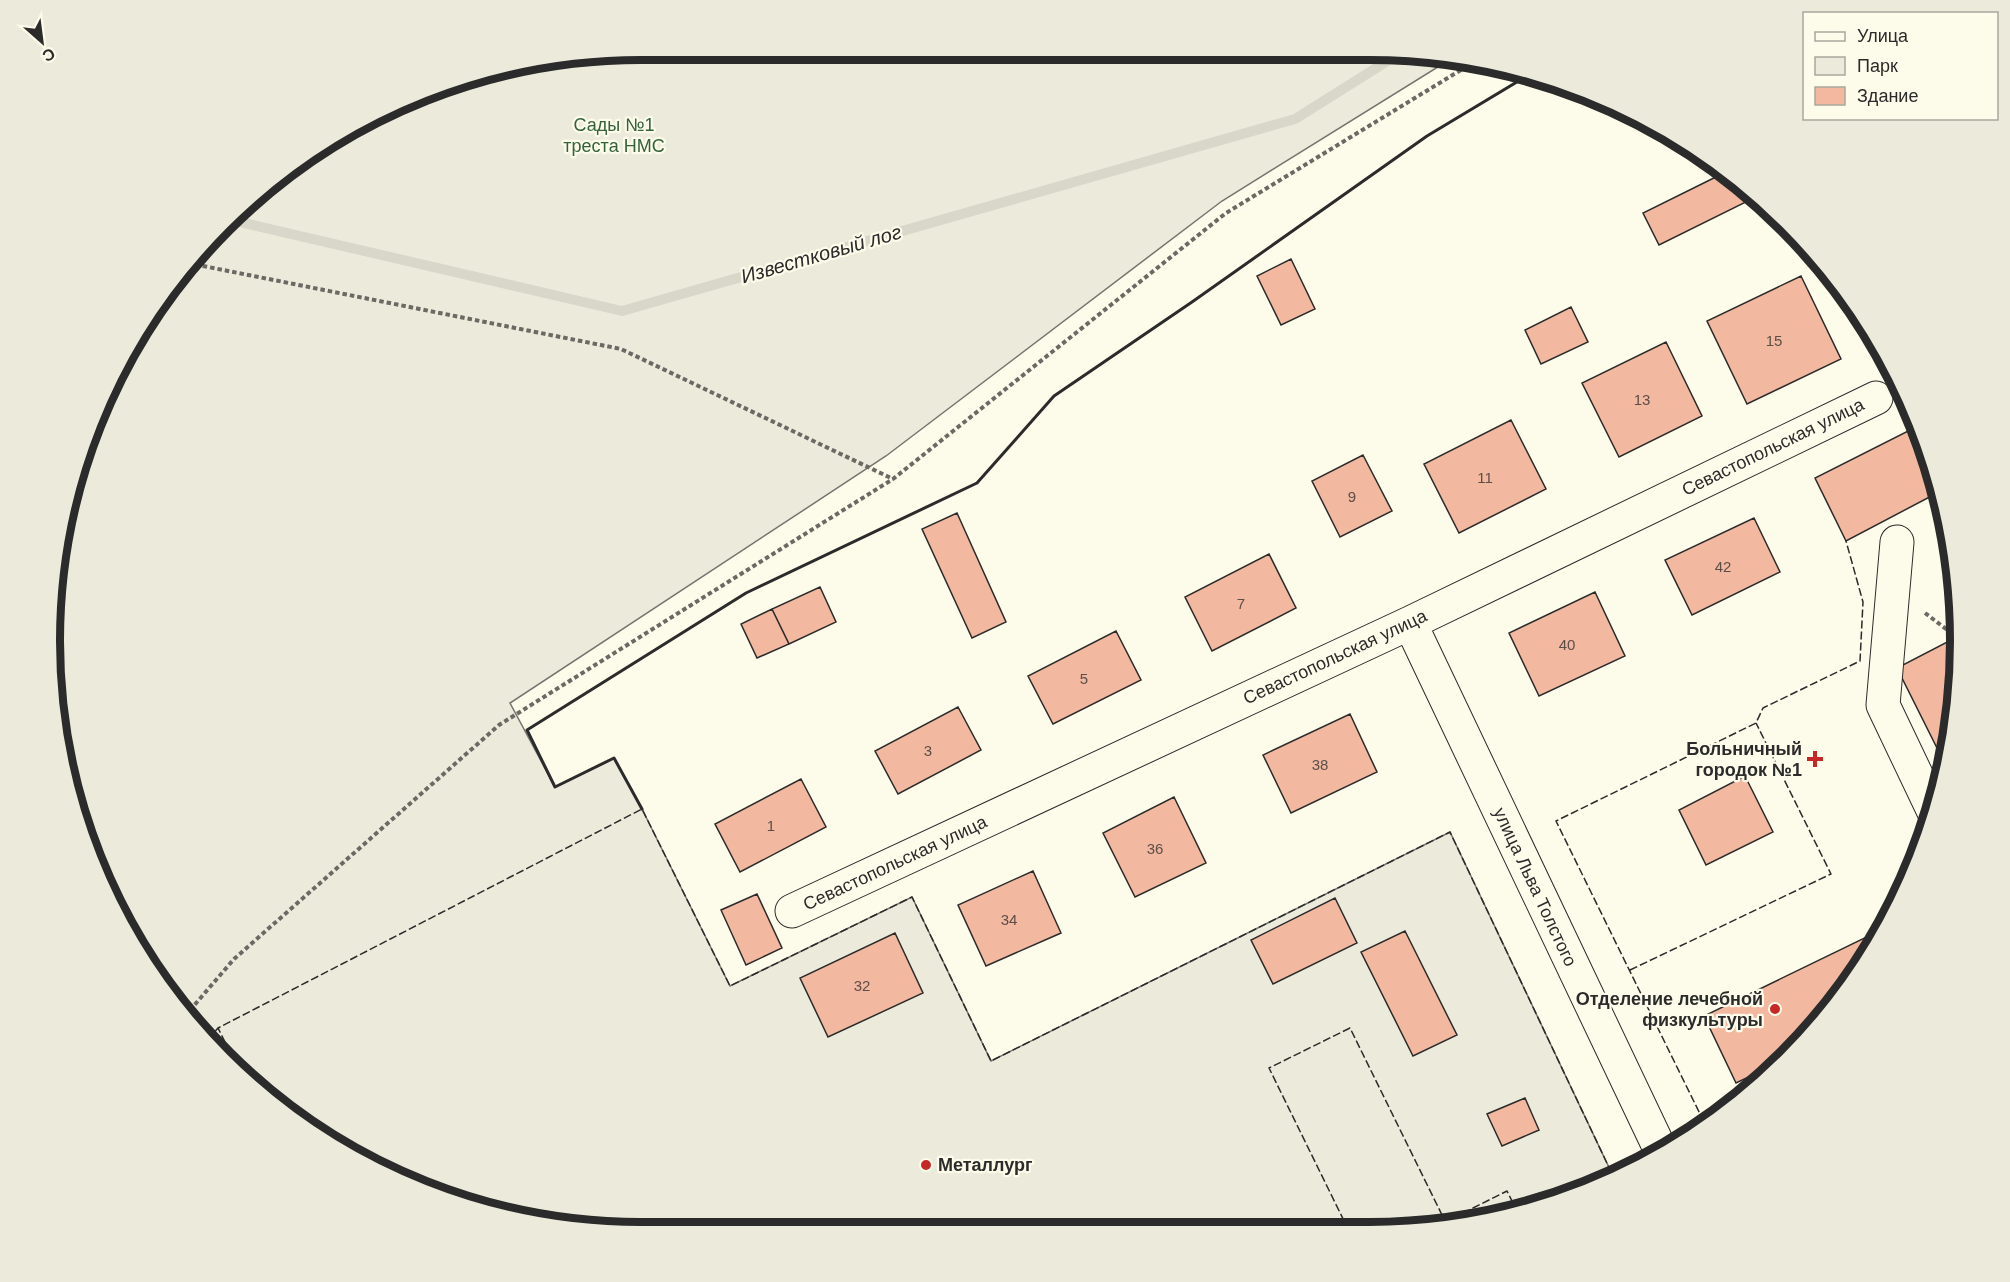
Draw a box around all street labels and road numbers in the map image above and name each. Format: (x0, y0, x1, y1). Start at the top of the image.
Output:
street label: Севастопольская улица (1679, 394, 1868, 500)
street label: Севастопольская улица (1240, 605, 1431, 708)
street label: улица Льва Толстого (1489, 804, 1581, 970)
street label: Севастопольская улица (800, 811, 991, 914)

